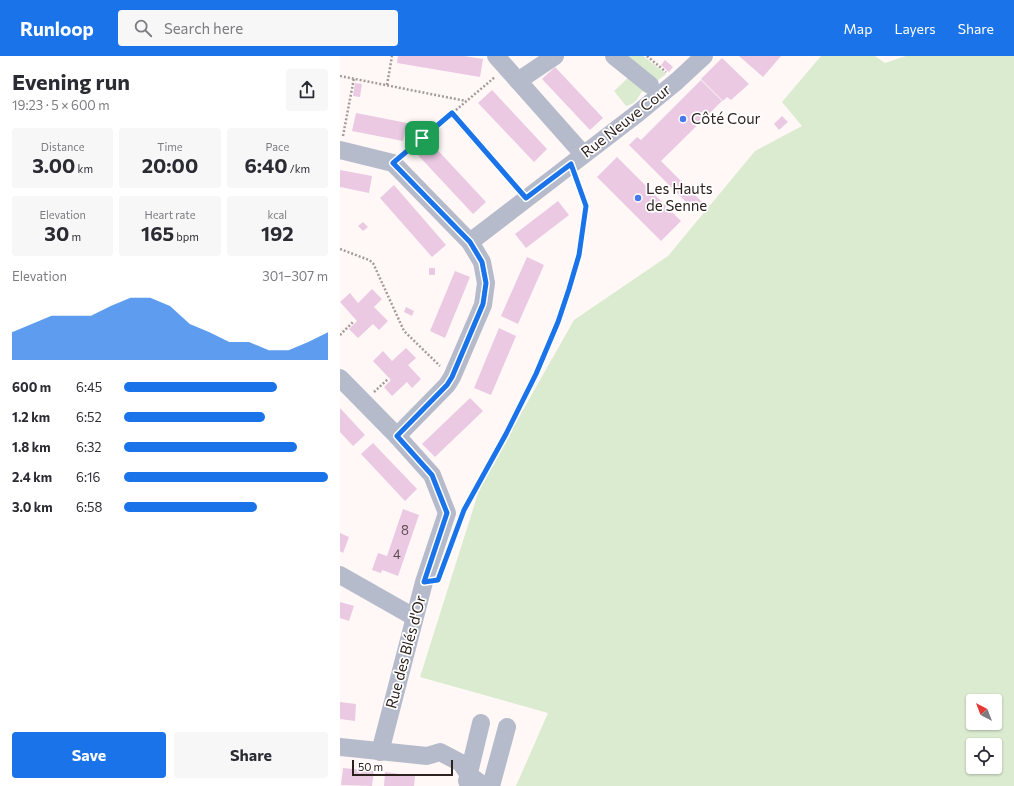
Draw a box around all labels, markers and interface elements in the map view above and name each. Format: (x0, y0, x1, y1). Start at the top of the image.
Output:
search box (118, 10, 398, 46)
text: Runloop (20, 17, 94, 40)
icon: search (132, 17, 154, 39)
text: Search here (164, 19, 243, 37)
text: Map (844, 20, 872, 37)
text: Layers (894, 20, 936, 37)
text: Share (958, 20, 994, 37)
text: Evening run (12, 68, 130, 95)
button: share (286, 69, 328, 111)
street label: Rue Neuve Cour (577, 80, 674, 161)
text: 19:23 · 5 × 600 m (12, 97, 110, 113)
place label: Côté Cour (691, 109, 761, 127)
marker: Côté Cour (678, 114, 688, 124)
pin (405, 121, 439, 155)
icon: arrive (411, 127, 433, 149)
text: Distance (41, 140, 85, 153)
text: Time (157, 140, 183, 153)
text: Pace (265, 140, 289, 153)
text: 3.00 (32, 153, 75, 177)
text: 20:00 (142, 153, 198, 177)
text: 6:40 (244, 153, 288, 177)
text: km (75, 162, 93, 175)
text: /km (288, 162, 310, 175)
place label: Les Hauts de Senne (646, 179, 713, 214)
marker: Les Hauts de Senne (633, 193, 643, 203)
text: Elevation (39, 208, 86, 221)
text: Heart rate (144, 208, 196, 221)
text: kcal (267, 208, 287, 221)
text: 30 (44, 221, 69, 245)
text: 165 (141, 221, 174, 245)
text: 192 (261, 221, 294, 245)
text: m (69, 230, 81, 243)
text: bpm (174, 230, 199, 243)
text: Elevation (12, 268, 67, 284)
text: 301–307 m (262, 268, 328, 284)
text: 600 m (12, 379, 51, 395)
text: 6:45 (76, 379, 102, 395)
text: 1.2 km (12, 409, 50, 425)
text: 6:52 (76, 409, 102, 425)
text: 1.8 km (12, 439, 50, 455)
text: 6:32 (76, 439, 102, 455)
text: 2.4 km (12, 469, 52, 485)
text: 6:16 (76, 469, 100, 485)
text: 3.0 km (12, 499, 53, 515)
text: 6:58 (76, 499, 102, 515)
house number: 8 (401, 522, 409, 538)
house number: 4 (393, 546, 401, 562)
street label: Rue des Blés d'Or (381, 593, 429, 710)
north arrow (966, 694, 1002, 730)
map controls (966, 694, 1002, 774)
button: Save (12, 732, 166, 778)
button: Share (174, 732, 328, 778)
button: locate (966, 738, 1002, 774)
scale bar (352, 758, 453, 777)
text: 50 m (358, 760, 383, 773)

